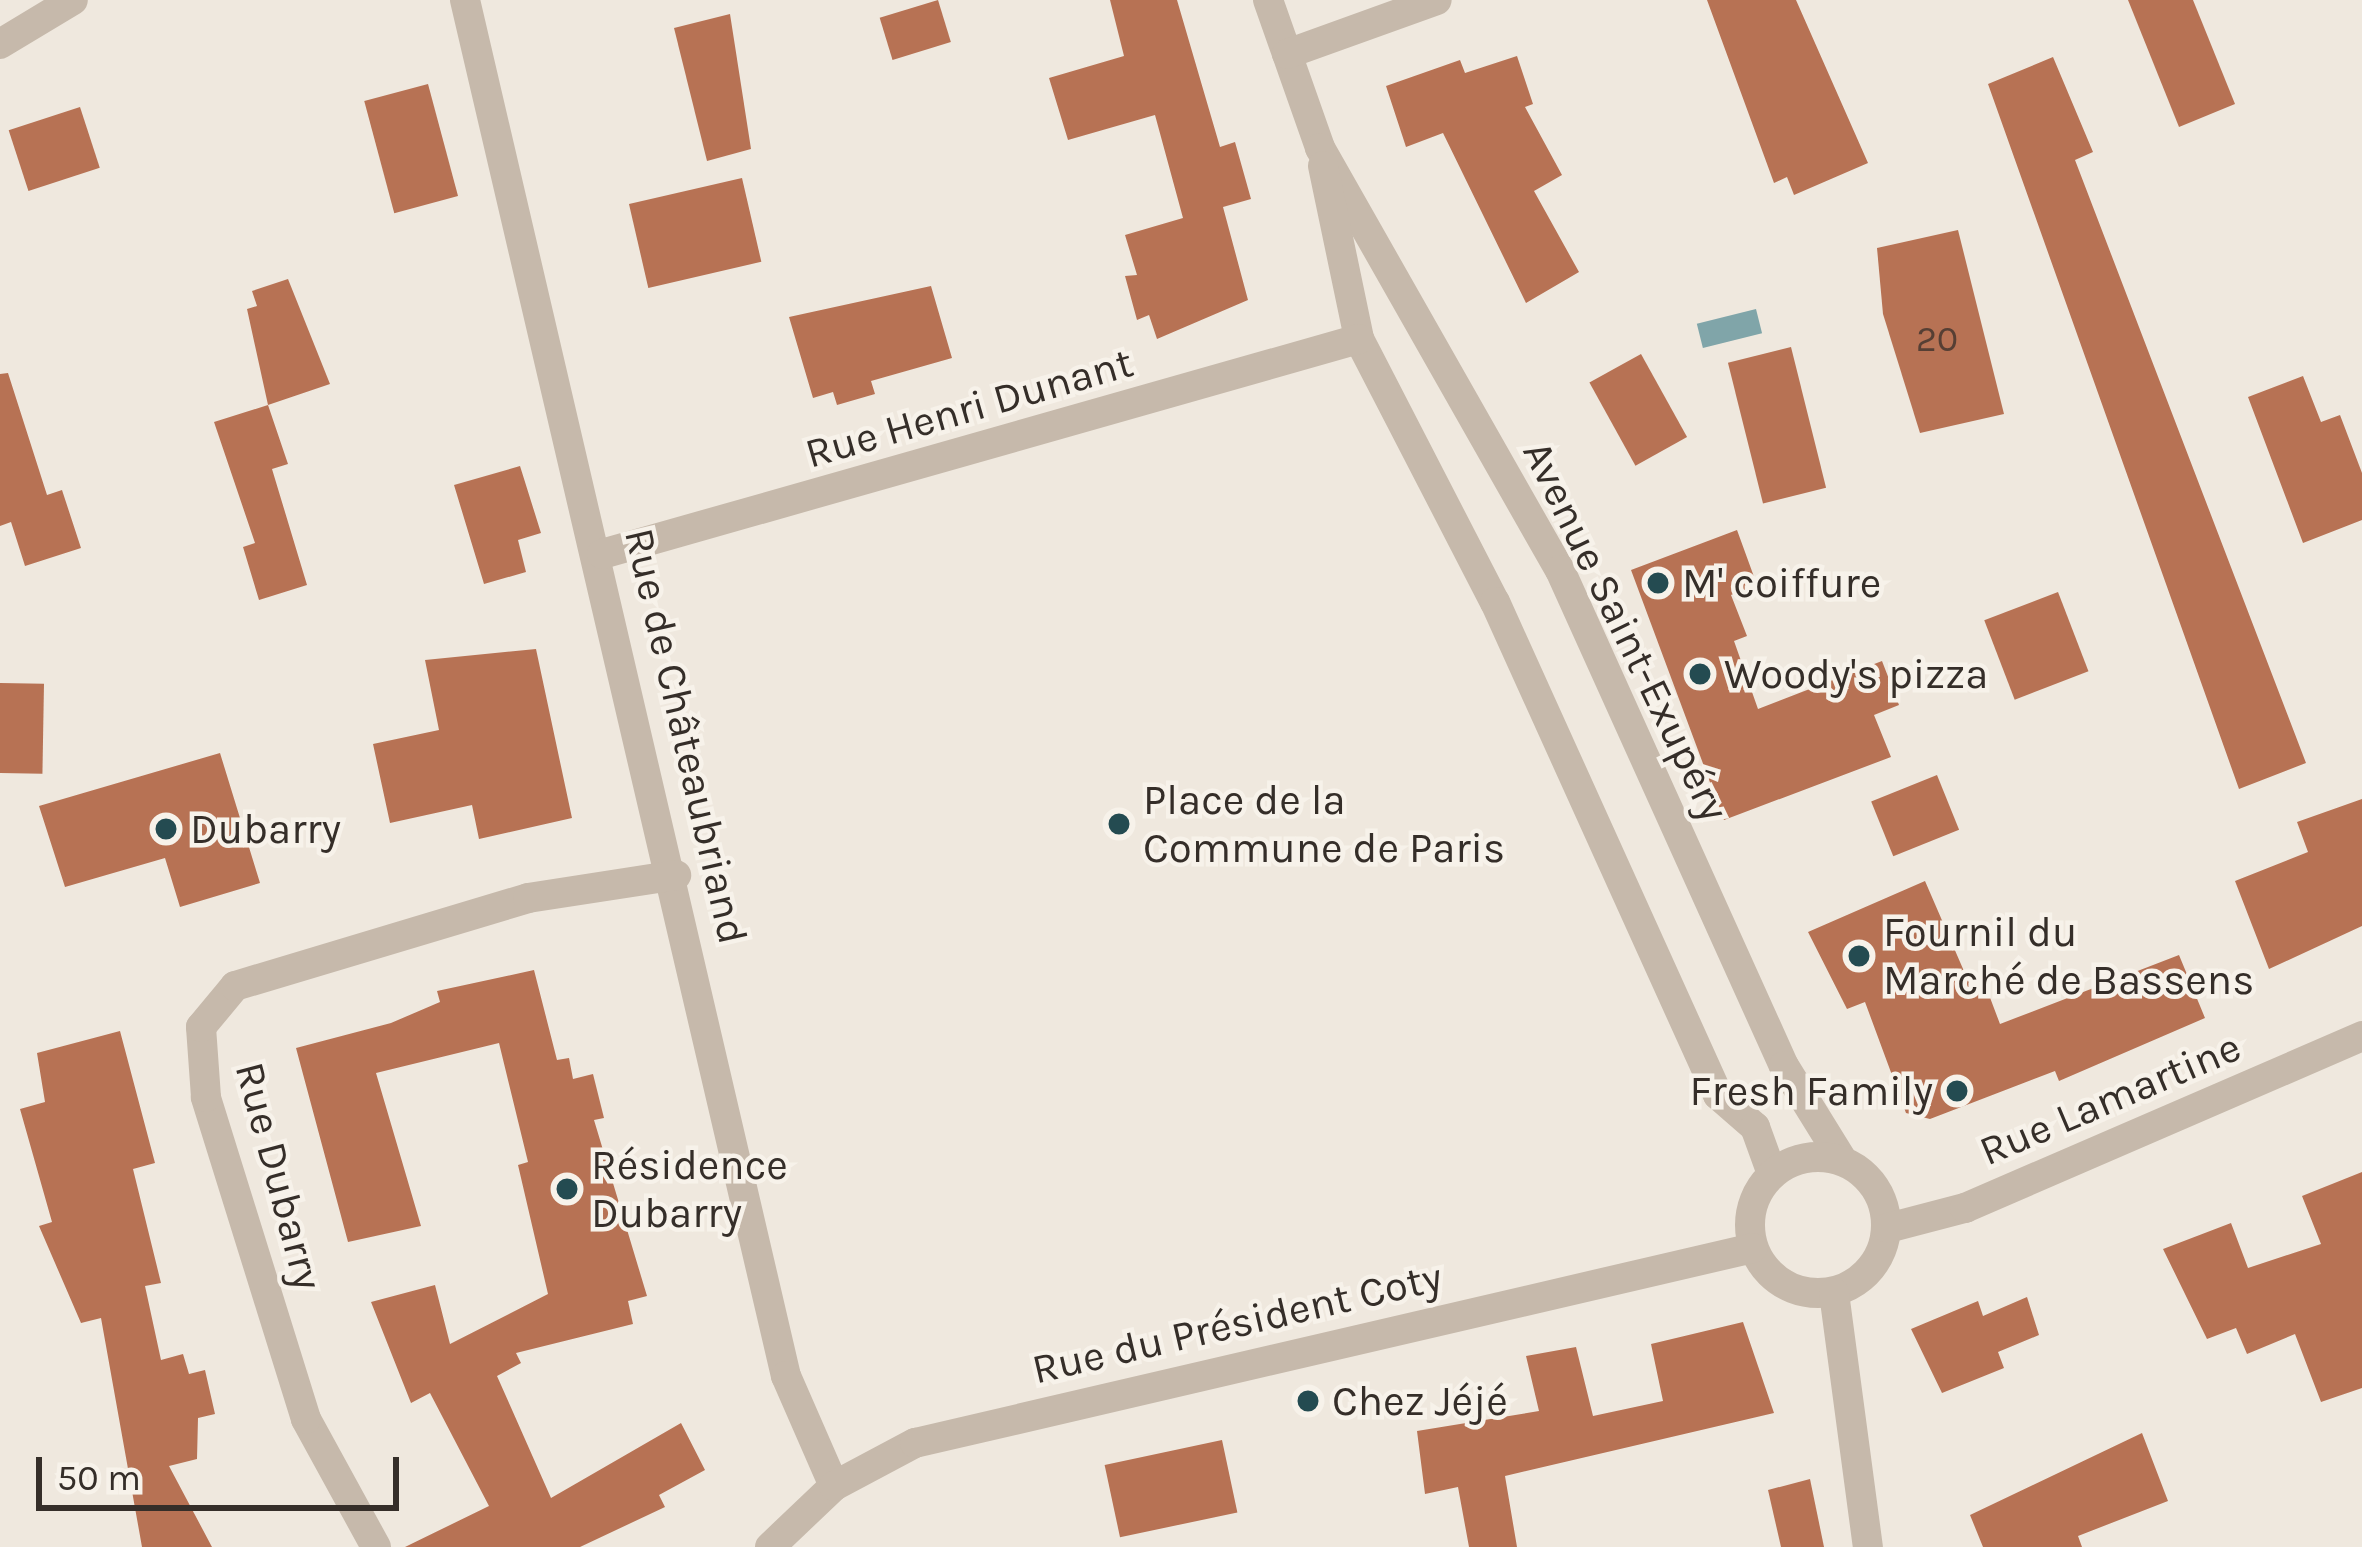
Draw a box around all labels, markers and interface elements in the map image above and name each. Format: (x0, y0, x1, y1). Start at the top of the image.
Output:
house number: 20 (1916, 318, 1958, 362)
street label: Rue Henri Dunant (800, 337, 1138, 479)
street label: Avenue Saint-Exupéry (1512, 433, 1740, 829)
street label: Rue de Châteaubriand (614, 523, 758, 949)
place label: M' coiffure (1682, 558, 1881, 608)
marker: M' coiffure (1645, 570, 1671, 596)
place label: Woody's pizza (1724, 649, 1988, 699)
marker: Woody's pizza (1687, 661, 1713, 687)
place label: Place de la Commune de Paris (1143, 775, 1505, 874)
place label: Dubarry (190, 804, 341, 854)
marker: Place de la Commune de Paris (1106, 811, 1132, 837)
marker: Dubarry (153, 816, 179, 842)
place label: Fournil du Marché de Bassens (1883, 907, 2254, 1006)
marker: Fournil du Marché de Bassens (1846, 943, 1872, 969)
street label: Rue Lamartine (1972, 1021, 2248, 1177)
street label: Rue Dubarry (224, 1057, 334, 1295)
place label: Fresh Family (1690, 1066, 1933, 1116)
marker: Fresh Family (1944, 1078, 1970, 1104)
place label: Résidence Dubarry (591, 1140, 788, 1238)
marker: Résidence Dubarry (554, 1176, 580, 1202)
street label: Rue du Président Coty (1027, 1251, 1447, 1395)
place label: Chez Jéjé (1332, 1376, 1508, 1426)
marker: Chez Jéjé (1295, 1388, 1321, 1414)
scale bar (42, 1433, 405, 1507)
text: 50 m (57, 1457, 141, 1499)

